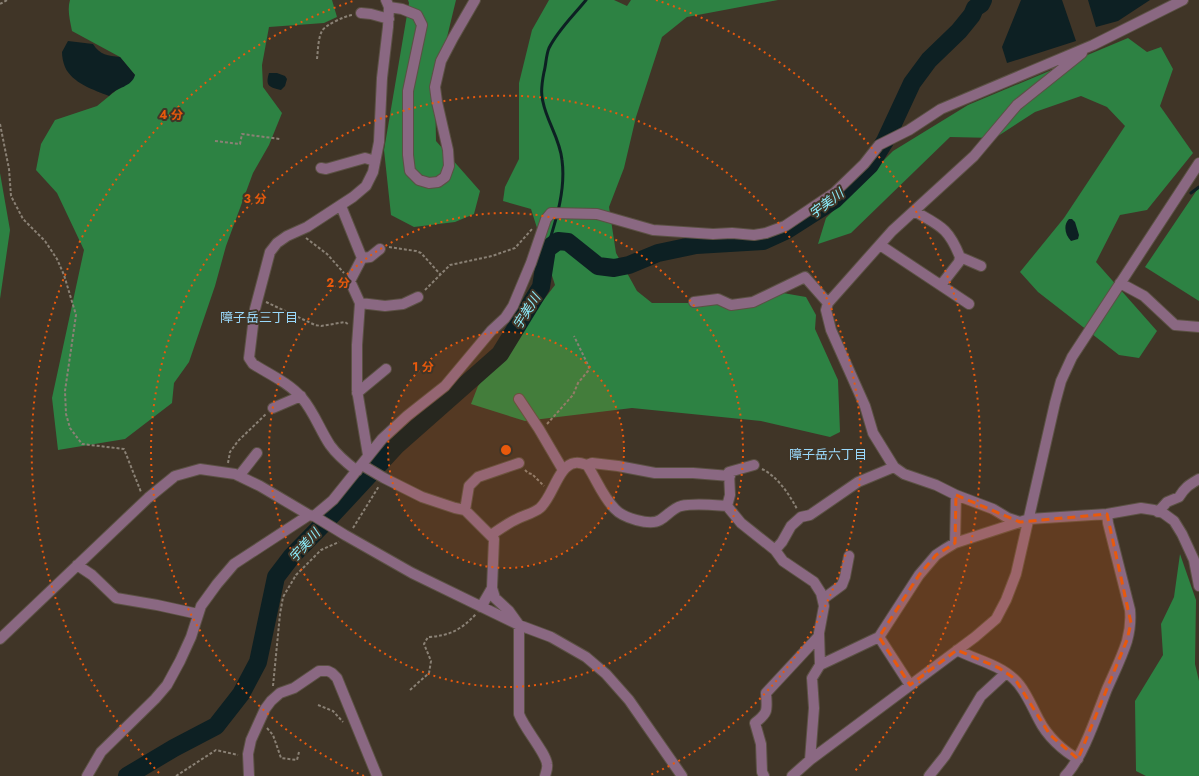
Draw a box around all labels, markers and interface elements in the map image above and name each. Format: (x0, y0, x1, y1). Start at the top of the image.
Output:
text: 4 分 (159, 106, 183, 124)
water label: 宇美川 (805, 183, 849, 223)
text: 3 分 (243, 190, 267, 208)
text: 2 分 (326, 274, 350, 292)
water label: 宇美川 (508, 288, 546, 333)
district label: 障子岳三丁目 (220, 308, 298, 327)
text: 1 分 (412, 358, 434, 376)
centre of rings (499, 443, 513, 457)
district label: 障子岳六丁目 (789, 445, 867, 464)
water label: 宇美川 (284, 523, 326, 566)

